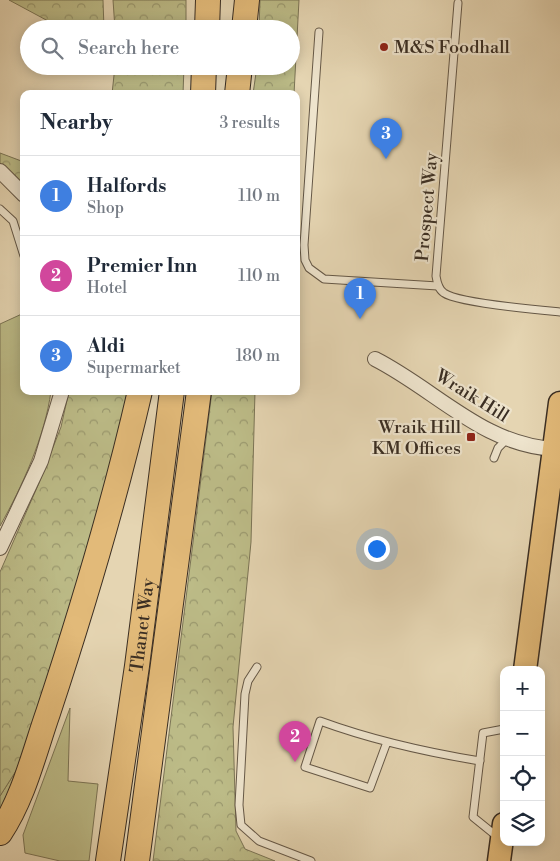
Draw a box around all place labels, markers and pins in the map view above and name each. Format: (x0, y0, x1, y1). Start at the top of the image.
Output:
place label: M&S Foodhall (394, 36, 511, 59)
marker: M&S Foodhall (378, 41, 390, 53)
pin: 3 (370, 118, 402, 159)
pin: 1 (344, 278, 376, 319)
place label: Wraik Hill KM Offices (372, 416, 462, 460)
marker: Wraik Hill KM Offices (465, 431, 477, 443)
pin: 2 (279, 721, 311, 762)

